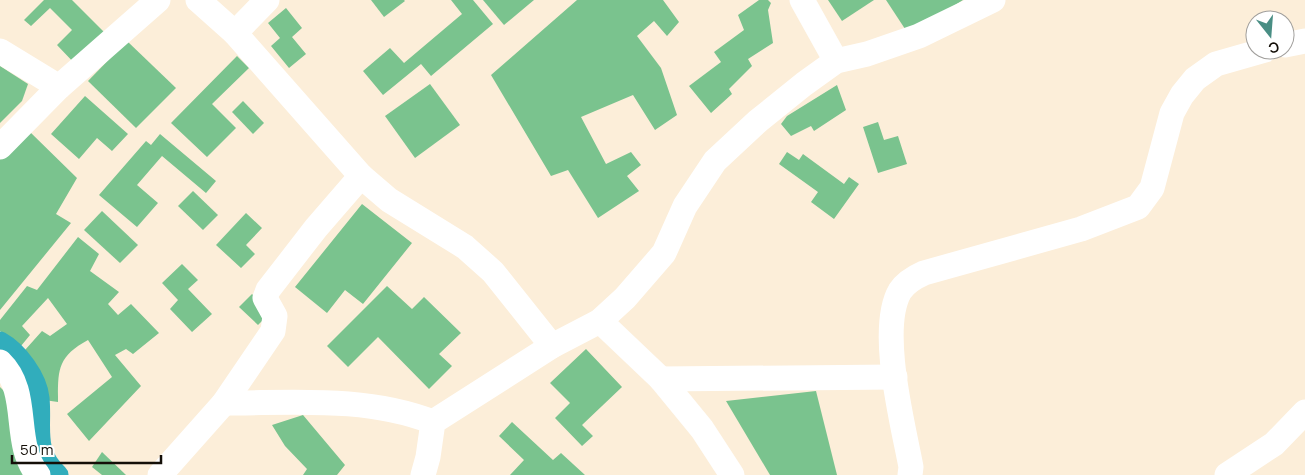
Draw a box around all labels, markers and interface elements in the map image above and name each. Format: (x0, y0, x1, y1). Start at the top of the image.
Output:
north arrow (1245, 10, 1295, 60)
text: С (1266, 37, 1282, 59)
scale bar (12, 432, 161, 464)
text: 50 m (20, 439, 54, 460)

